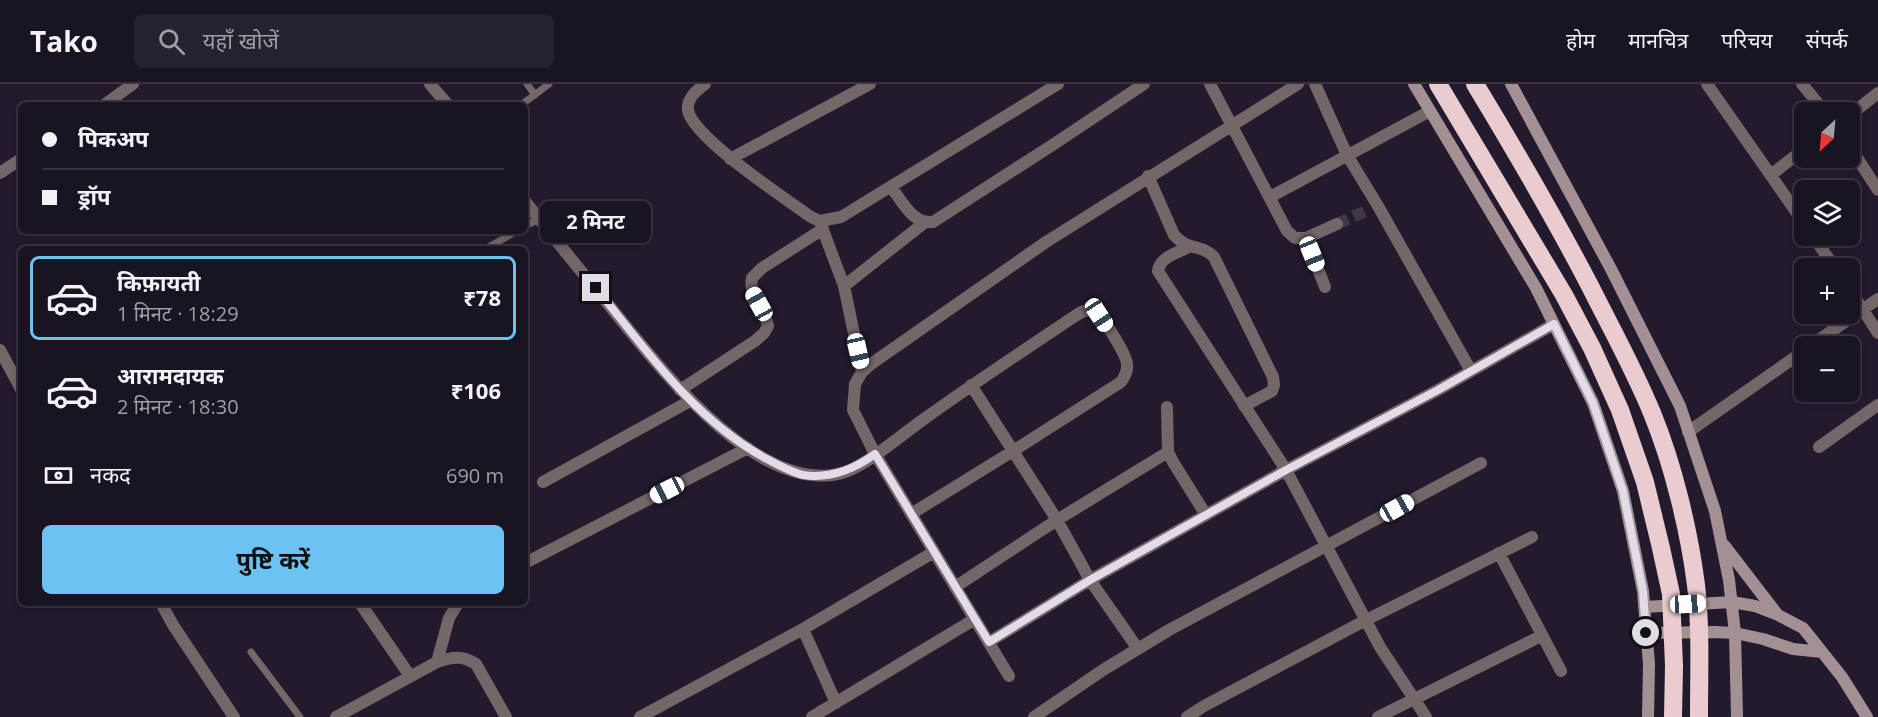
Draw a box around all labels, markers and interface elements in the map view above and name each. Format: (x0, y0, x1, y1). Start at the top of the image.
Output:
search box (134, 14, 554, 68)
text: Tako (30, 22, 98, 60)
icon: search (155, 25, 188, 58)
text: यहाँ खोजें (203, 25, 279, 55)
text: होम (1566, 26, 1595, 54)
text: मानचित्र (1628, 26, 1688, 54)
text: परिचय (1721, 26, 1773, 54)
text: संपर्क (1806, 26, 1848, 54)
north arrow (1794, 102, 1860, 168)
map controls (1794, 102, 1860, 402)
text: पिकअप (78, 123, 149, 153)
button: layers (1794, 180, 1860, 246)
text: ड्रॉप (78, 181, 111, 211)
callout: 2 मिनट (540, 201, 652, 243)
text: 2 मिनट (566, 208, 625, 235)
car (1297, 234, 1327, 274)
button: + (1794, 258, 1860, 324)
text: किफ़ायती (117, 267, 201, 297)
icon: car (45, 271, 99, 325)
route end (582, 274, 609, 301)
text: ₹78 (463, 282, 501, 312)
car (742, 284, 776, 324)
car (1082, 295, 1116, 335)
text: 1 मिनट · 18:29 (117, 300, 239, 327)
car (845, 331, 871, 371)
button: − (1794, 336, 1860, 402)
text: आरामदायक (117, 360, 224, 390)
icon: car (45, 364, 99, 418)
text: ₹106 (451, 375, 501, 405)
text: 2 मिनट · 18:30 (117, 393, 239, 420)
icon: cash (42, 459, 75, 492)
text: नकद (90, 459, 131, 489)
text: 690 m (446, 462, 504, 489)
car (647, 474, 687, 506)
car (1377, 491, 1417, 525)
button: पुष्टि करें (42, 525, 504, 594)
car (1670, 594, 1706, 614)
route start (1632, 619, 1659, 646)

